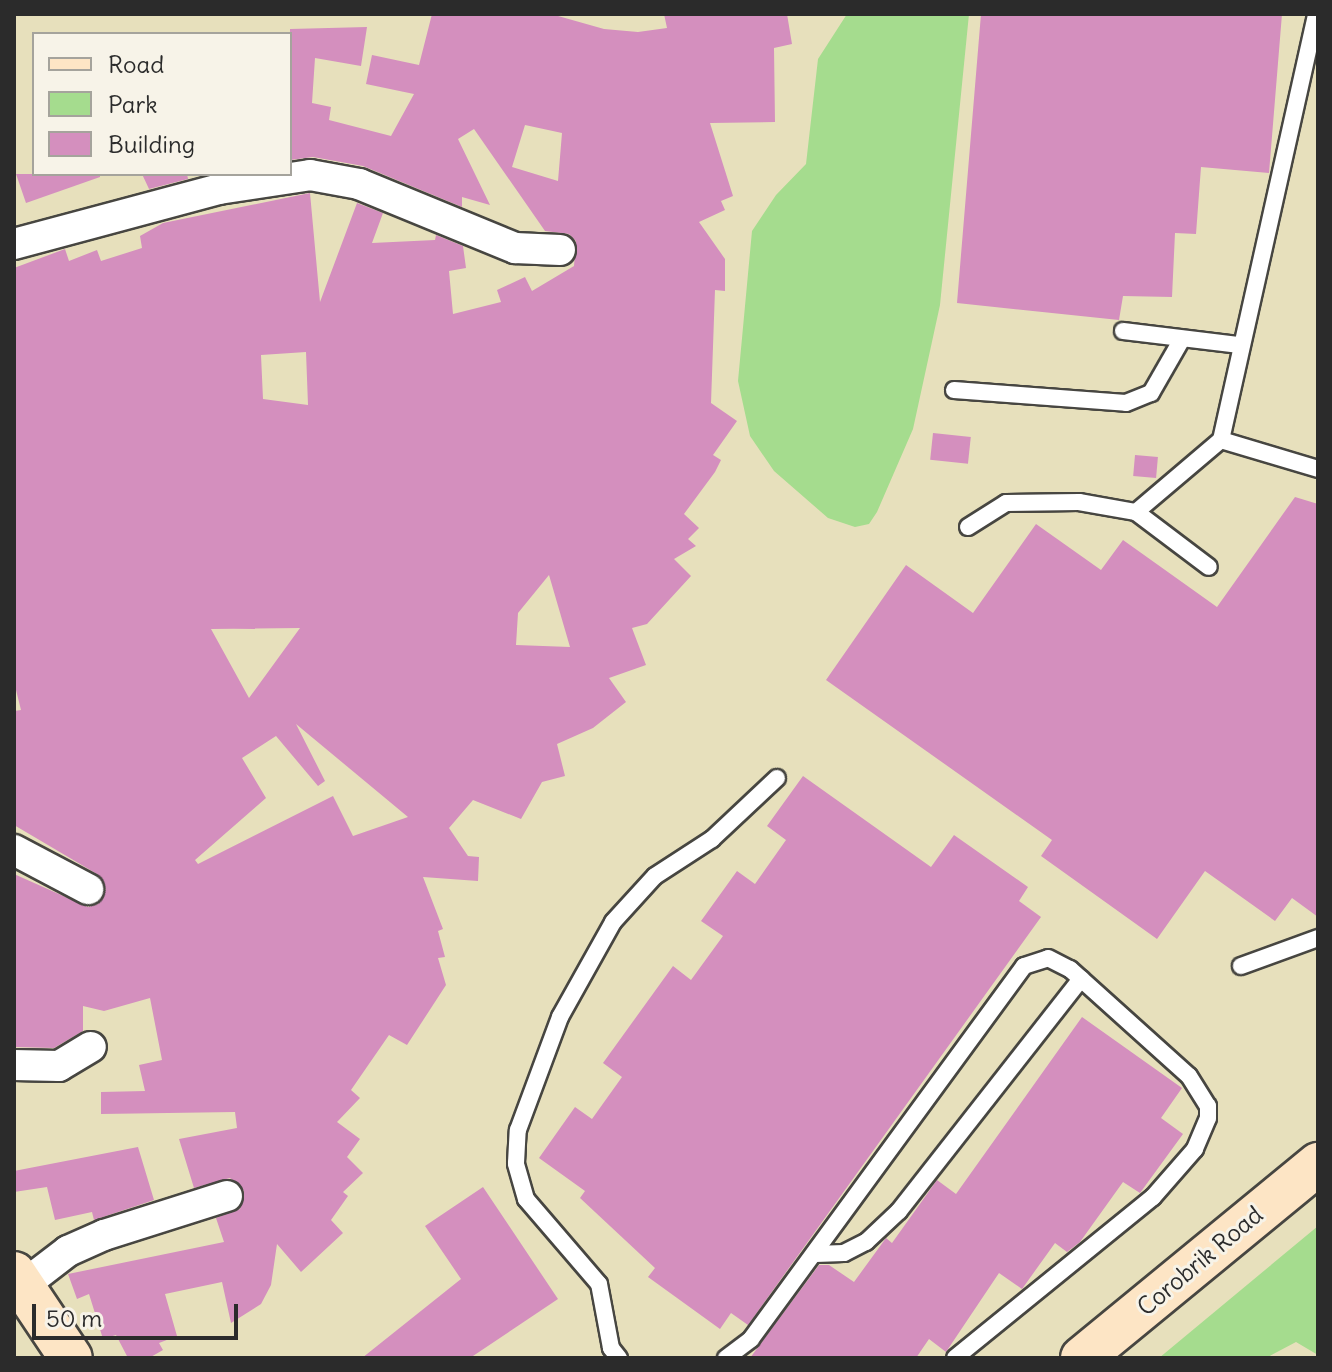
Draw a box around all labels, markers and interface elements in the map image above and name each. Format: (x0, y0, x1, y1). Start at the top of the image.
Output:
legend (32, 32, 292, 176)
text: Road (108, 49, 164, 79)
text: Park (108, 89, 158, 119)
text: Building (108, 129, 195, 159)
street label: Corobrik Road (1131, 1200, 1269, 1322)
scale bar (36, 1288, 242, 1338)
text: 50 m (46, 1303, 102, 1333)

